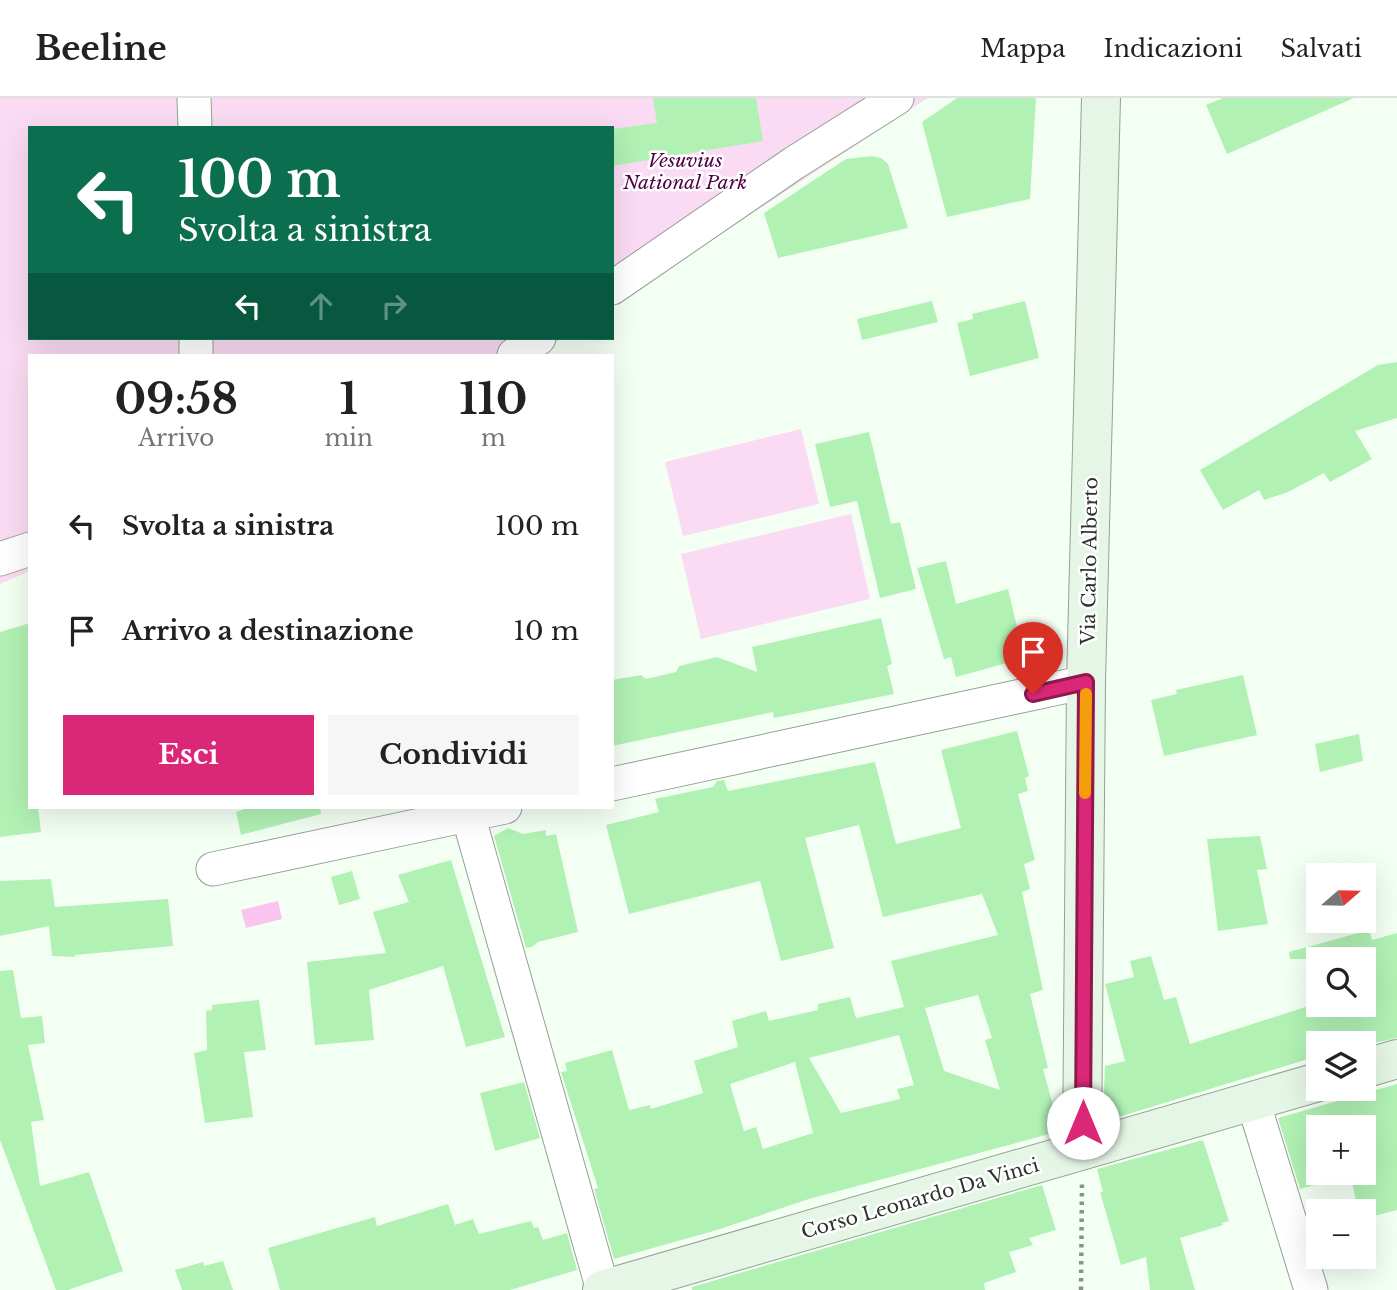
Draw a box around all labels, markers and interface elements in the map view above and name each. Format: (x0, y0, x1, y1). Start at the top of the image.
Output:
text: Beeline (35, 28, 167, 69)
text: Mappa (980, 34, 1066, 63)
text: Indicazioni (1104, 34, 1243, 63)
text: Salvati (1281, 34, 1362, 63)
text: 100 m (178, 149, 341, 210)
park label: Vesuvius National Park (622, 149, 747, 194)
icon: left (63, 154, 154, 245)
text: Svolta a sinistra (178, 210, 431, 250)
icon: left (229, 287, 267, 325)
icon: ahead (302, 287, 340, 325)
icon: right (375, 287, 413, 325)
text: 09:58 (114, 373, 238, 425)
text: 1 (339, 373, 358, 425)
text: 110 (459, 373, 528, 425)
text: Arrivo (138, 424, 214, 452)
text: min (324, 424, 373, 452)
text: m (481, 424, 506, 452)
street label: Via Carlo Alberto (1077, 477, 1102, 646)
icon: left (63, 507, 101, 545)
text: Svolta a sinistra (122, 510, 334, 542)
text: 100 m (495, 510, 579, 542)
icon: arrive (63, 612, 101, 650)
text: Arrivo a destinazione (122, 615, 414, 647)
text: 10 m (513, 615, 579, 647)
pin (1003, 622, 1063, 694)
icon: arrive (1014, 633, 1052, 671)
button: Esci (63, 715, 314, 795)
button: Condividi (328, 715, 579, 795)
north arrow (1306, 863, 1376, 933)
map controls (1306, 863, 1376, 1269)
button: search (1306, 947, 1376, 1017)
button: layers (1306, 1031, 1376, 1101)
position arrow (1046, 1086, 1120, 1160)
button: + (1306, 1115, 1376, 1185)
street label: Corso Leonardo Da Vinci (799, 1153, 1042, 1243)
button: − (1306, 1199, 1376, 1269)

